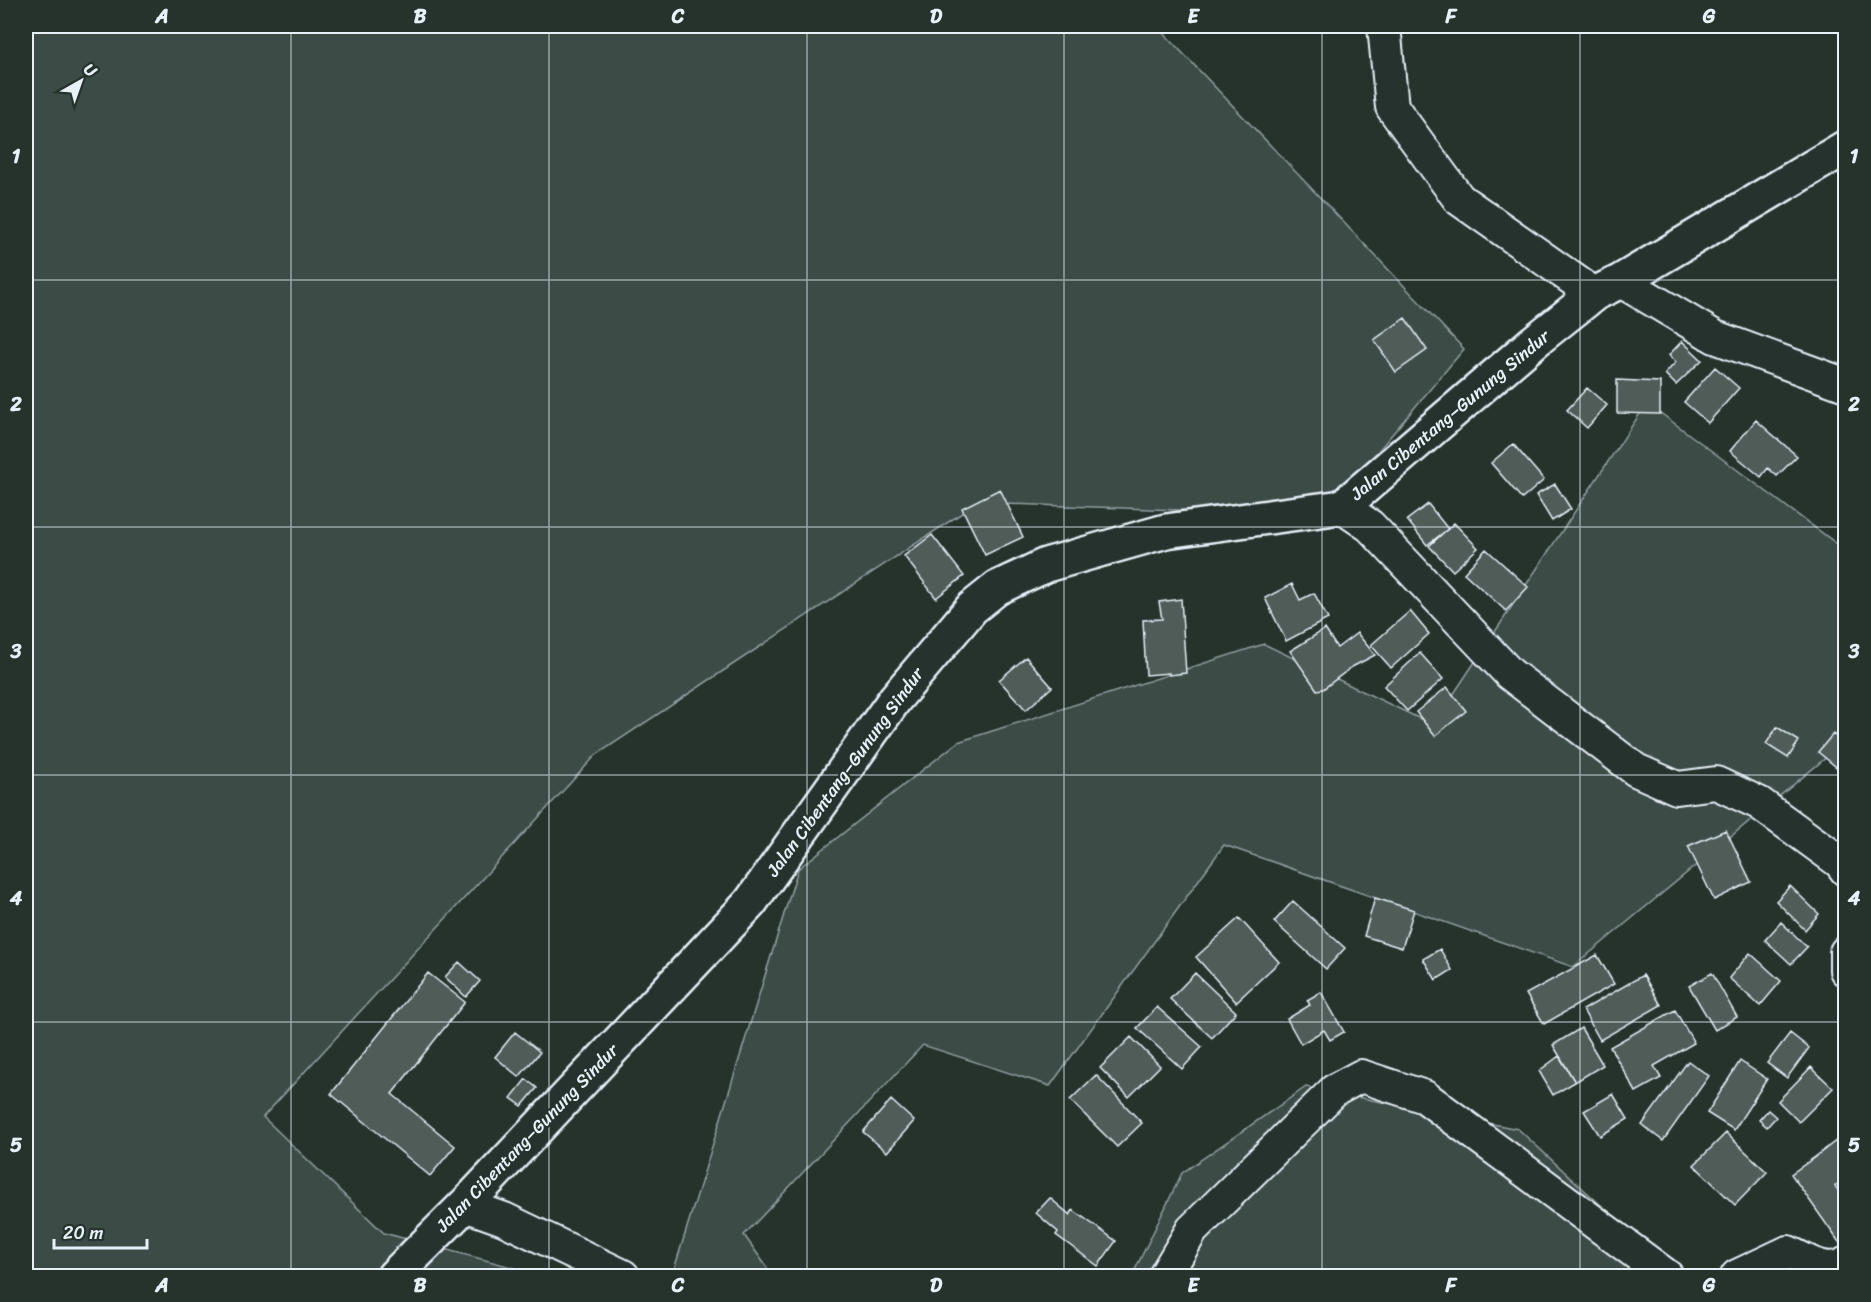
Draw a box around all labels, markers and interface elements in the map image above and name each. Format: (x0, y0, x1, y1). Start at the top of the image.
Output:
text: A (154, 0, 169, 34)
text: B (414, 0, 427, 34)
text: C (671, 0, 685, 34)
text: D (930, 0, 943, 34)
text: E (1187, 0, 1200, 34)
text: F (1445, 0, 1458, 34)
text: G (1702, 0, 1716, 34)
north arrow (51, 51, 111, 111)
text: U (77, 55, 105, 85)
text: 1 (12, 139, 21, 174)
text: 1 (1850, 139, 1859, 174)
street label: Jalan Cibentang–Gunung Sindur (1342, 320, 1558, 509)
text: 2 (9, 387, 22, 422)
text: 2 (1847, 387, 1860, 422)
text: 3 (10, 634, 22, 669)
text: 3 (1848, 634, 1860, 669)
street label: Jalan Cibentang–Gunung Sindur (757, 659, 933, 885)
text: 4 (9, 881, 23, 916)
text: 4 (1847, 881, 1861, 916)
street label: Jalan Cibentang–Gunung Sindur (427, 1035, 628, 1241)
text: 5 (10, 1128, 22, 1163)
text: 5 (1848, 1128, 1860, 1163)
scale bar (54, 1212, 147, 1250)
text: 20 m (63, 1217, 103, 1249)
text: A (154, 1268, 169, 1302)
text: B (414, 1268, 427, 1302)
text: C (671, 1268, 685, 1302)
text: D (930, 1268, 943, 1302)
text: E (1187, 1268, 1200, 1302)
text: F (1445, 1268, 1458, 1302)
text: G (1702, 1268, 1716, 1302)

